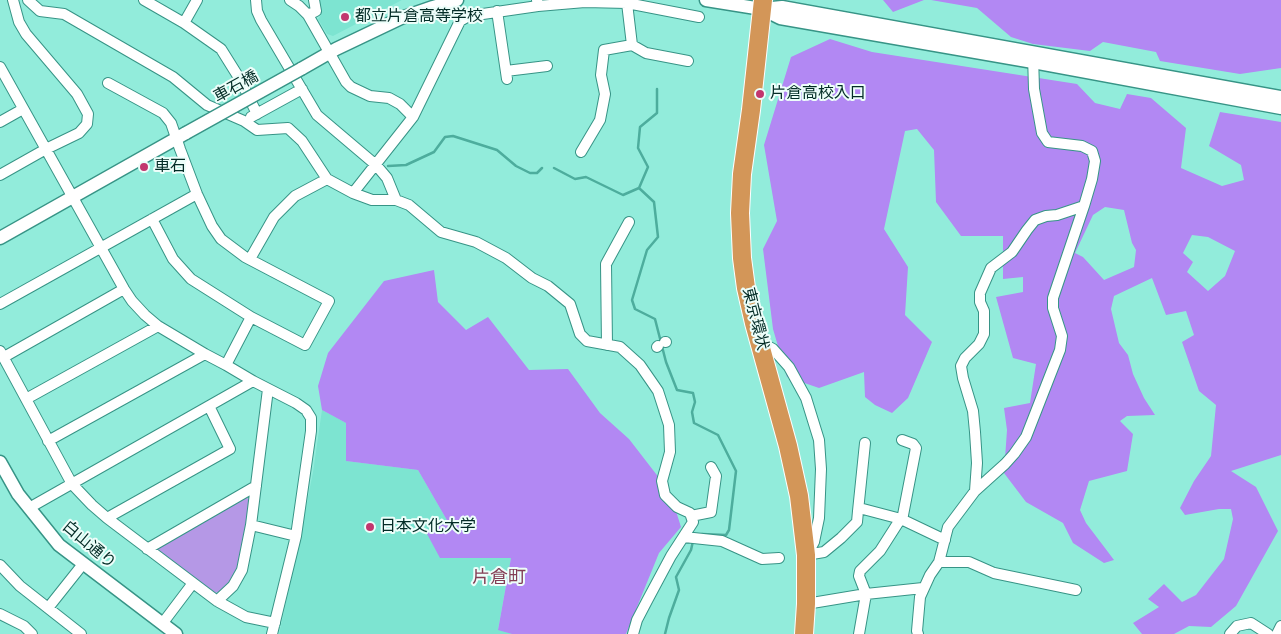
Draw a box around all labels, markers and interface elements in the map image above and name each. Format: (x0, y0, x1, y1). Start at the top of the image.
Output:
place label: 都立片倉高等学校 (355, 7, 483, 27)
marker: 都立片倉高等学校 (339, 11, 351, 23)
street label: 車石橋 (210, 67, 262, 107)
place label: 片倉高校入口 (770, 84, 866, 104)
marker: 片倉高校入口 (754, 88, 766, 100)
place label: 車石 (154, 157, 186, 177)
marker: 車石 (138, 161, 150, 173)
street label: 東京環状 (738, 286, 772, 352)
street label: 白山通り (58, 517, 120, 573)
place label: 日本文化大学 (380, 517, 476, 537)
marker: 日本文化大学 (364, 521, 376, 533)
district label: 片倉町 (472, 567, 526, 589)

